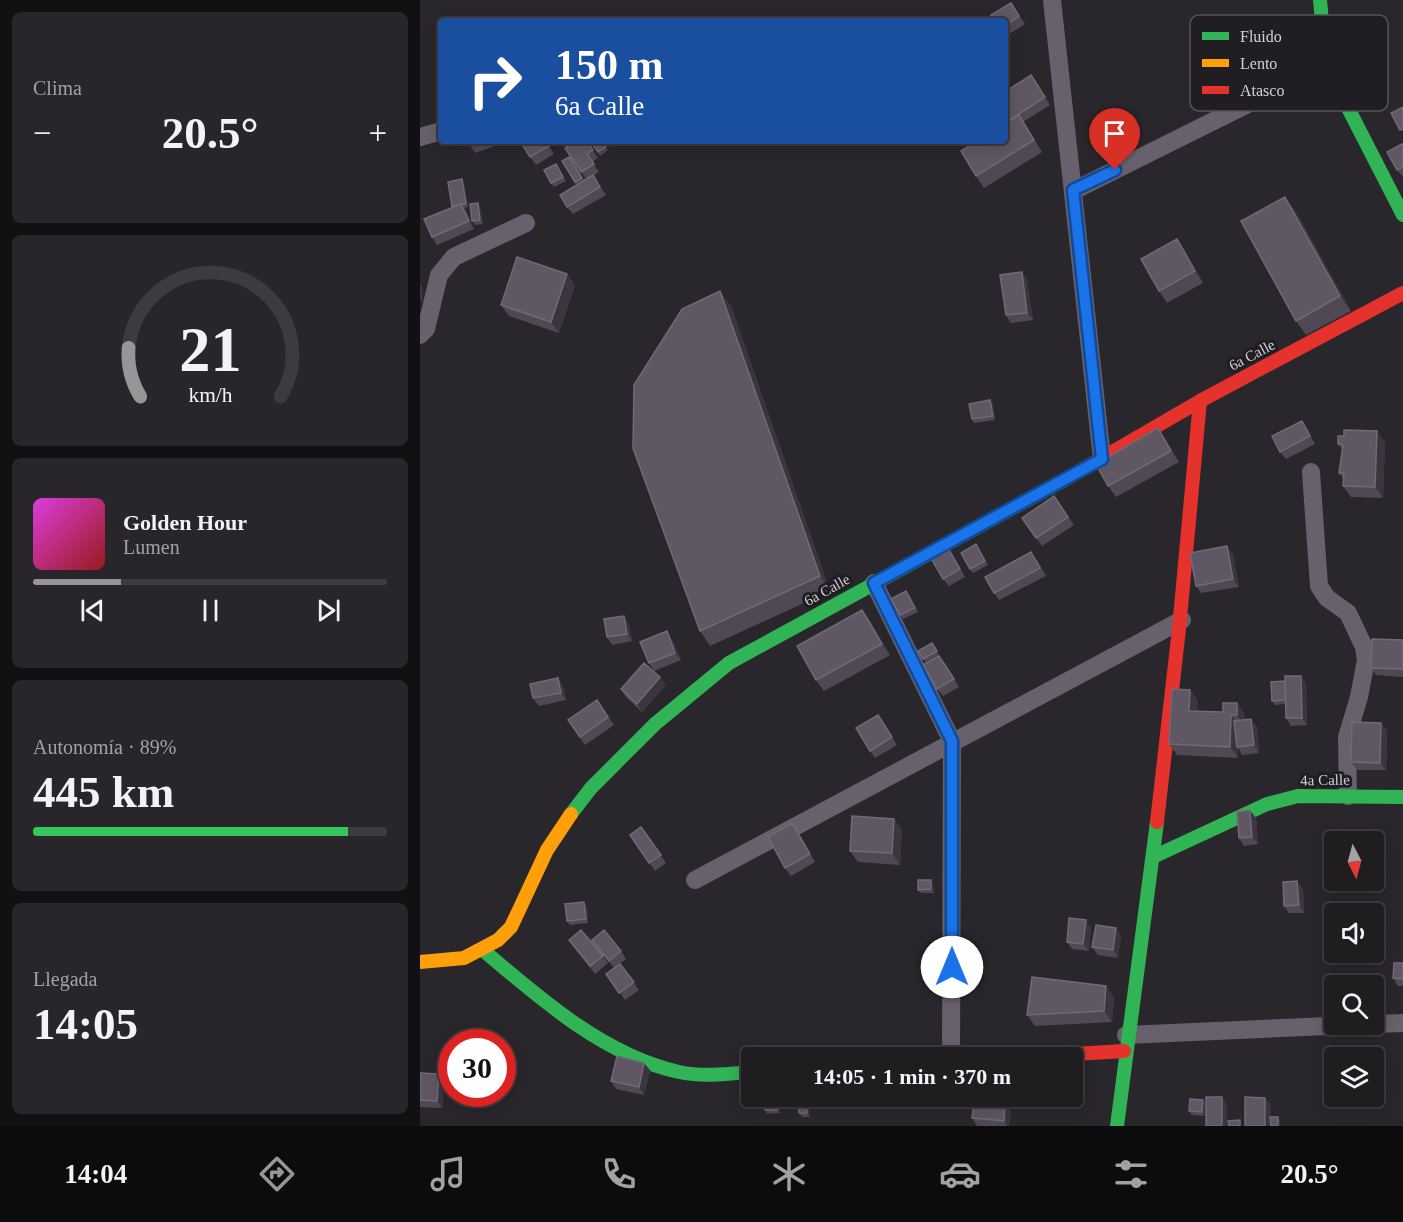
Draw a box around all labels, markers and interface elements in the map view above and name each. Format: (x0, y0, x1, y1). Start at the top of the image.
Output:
legend (1190, 15, 1388, 111)
text: Fluido (1240, 28, 1282, 45)
icon: right (456, 42, 534, 120)
text: 150 m (555, 42, 664, 88)
text: Lento (1240, 55, 1277, 72)
text: Clima (33, 77, 82, 99)
text: Atasco (1240, 82, 1284, 99)
text: 6a Calle (555, 91, 644, 121)
text: 20.5° (162, 108, 258, 158)
pin (1089, 108, 1140, 170)
text: − (33, 115, 52, 151)
text: + (368, 115, 387, 151)
icon: arrive (1098, 117, 1131, 150)
text: 21 (179, 315, 241, 384)
street label: 6a Calle (1226, 336, 1278, 374)
text: km/h (188, 384, 232, 408)
text: Golden Hour (123, 510, 247, 535)
text: Lumen (123, 536, 180, 558)
street label: 6a Calle (801, 571, 853, 609)
icon: previous (76, 594, 109, 627)
icon: pause (194, 594, 227, 627)
icon: next (312, 594, 345, 627)
text: Autonomía · 89% (33, 736, 176, 758)
text: 445 km (33, 767, 174, 817)
street label: 4a Calle (1300, 772, 1350, 788)
north arrow (1324, 831, 1384, 891)
map controls (1324, 831, 1384, 1107)
button: sound (1324, 903, 1384, 963)
position arrow (920, 935, 984, 999)
text: Llegada (33, 968, 97, 990)
button: search (1324, 975, 1384, 1035)
text: 14:05 (33, 999, 138, 1049)
speed limit sign: 30 (438, 1029, 516, 1107)
button: layers (1324, 1047, 1384, 1107)
text: 14:05 · 1 min · 370 m (813, 1064, 1011, 1089)
icon: directions (256, 1153, 298, 1195)
icon: music (427, 1153, 469, 1195)
icon: phone (598, 1153, 640, 1195)
icon: climate (768, 1153, 810, 1195)
icon: car (939, 1153, 981, 1195)
icon: filters (1110, 1153, 1152, 1195)
text: 14:04 (64, 1159, 127, 1189)
text: 20.5° (1281, 1159, 1339, 1189)

